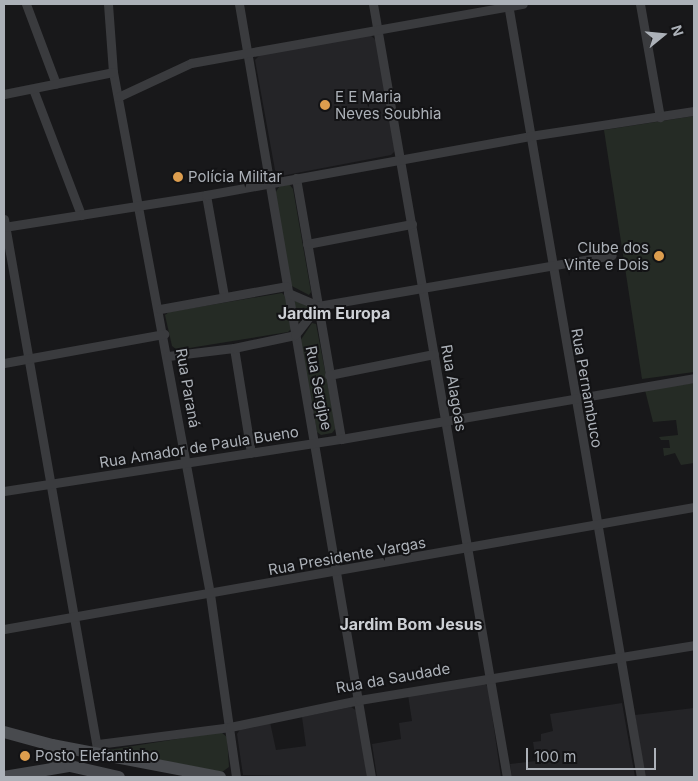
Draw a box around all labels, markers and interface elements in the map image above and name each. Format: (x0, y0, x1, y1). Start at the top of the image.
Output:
north arrow (638, 10, 688, 60)
text: N (668, 23, 688, 38)
place label: E E Maria Neves Soubhia (335, 87, 441, 122)
marker: E E Maria Neves Soubhia (319, 99, 331, 111)
place label: Polícia Militar (188, 168, 282, 186)
marker: Polícia Militar (172, 171, 184, 183)
place label: Clube dos Vinte e Dois (564, 238, 649, 273)
marker: Clube dos Vinte e Dois (653, 250, 665, 262)
district label: Jardim Europa (278, 303, 390, 323)
street label: Rua Pernambuco (568, 327, 606, 449)
street label: Rua Alagoas (437, 343, 471, 433)
street label: Rua Sergipe (302, 344, 336, 432)
street label: Rua Paraná (172, 347, 204, 429)
street label: Rua Amador de Paula Bueno (98, 422, 300, 472)
street label: Rua Presidente Vargas (267, 533, 427, 579)
district label: Jardim Bom Jesus (339, 614, 483, 634)
street label: Rua da Saudade (335, 659, 451, 697)
scale bar (528, 738, 658, 770)
place label: Posto Elefantinho (35, 747, 159, 765)
text: 100 m (534, 747, 576, 766)
marker: Posto Elefantinho (19, 750, 31, 762)

